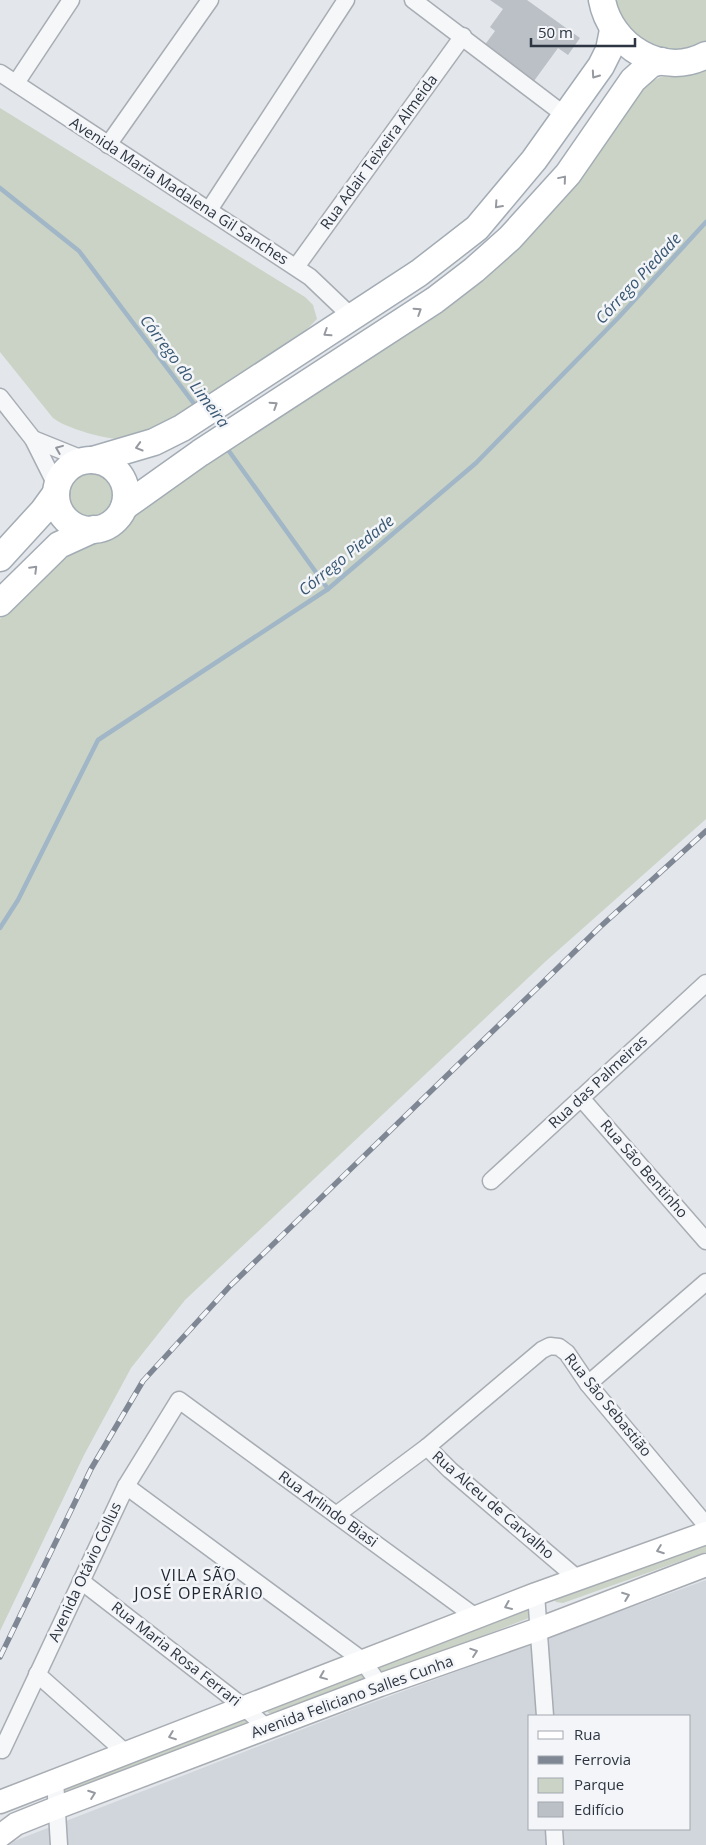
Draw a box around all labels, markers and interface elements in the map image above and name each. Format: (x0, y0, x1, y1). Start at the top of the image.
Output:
scale bar (531, 15, 635, 47)
text: 50 m (538, 22, 573, 42)
one-way arrow (592, 69, 601, 79)
street label: Rua Adair Teixeira Almeida (315, 70, 441, 233)
street label: Avenida Maria Madalena Gil Sanches (66, 112, 293, 268)
one-way arrow (558, 176, 566, 185)
one-way arrow (495, 199, 504, 208)
water label: Córrego Piedade (590, 228, 686, 328)
one-way arrow (412, 308, 421, 318)
water label: Córrego do Limeira (135, 310, 235, 432)
one-way arrow (323, 327, 332, 336)
one-way arrow (268, 402, 278, 411)
one-way arrow (135, 441, 143, 451)
one-way arrow (55, 445, 64, 456)
water label: Córrego Piedade (294, 510, 398, 600)
one-way arrow (28, 566, 37, 575)
street label: Rua das Palmeiras (544, 1030, 651, 1132)
street label: Rua São Bentinho (597, 1115, 693, 1222)
street label: Rua São Sebastião (561, 1348, 657, 1460)
street label: Rua Alceu de Carvalho (428, 1446, 559, 1563)
street label: Rua Arlindo Biasi (275, 1465, 382, 1551)
street label: Avenida Otávio Collus (43, 1499, 125, 1645)
one-way arrow (656, 1544, 665, 1554)
district label: VILA SÃO JOSÉ OPERÁRIO (132, 1564, 264, 1604)
one-way arrow (621, 1592, 630, 1602)
street label: Rua Maria Rosa Ferrari (108, 1596, 245, 1710)
one-way arrow (504, 1599, 513, 1610)
one-way arrow (469, 1648, 478, 1658)
street label: Avenida Feliciano Salles Cunha (248, 1650, 456, 1742)
one-way arrow (319, 1670, 328, 1680)
legend (528, 1715, 691, 1830)
text: Rua (574, 1724, 601, 1744)
one-way arrow (168, 1730, 177, 1740)
text: Ferrovia (574, 1749, 631, 1769)
text: Parque (574, 1774, 624, 1794)
one-way arrow (87, 1790, 96, 1800)
text: Edifício (574, 1799, 624, 1819)

